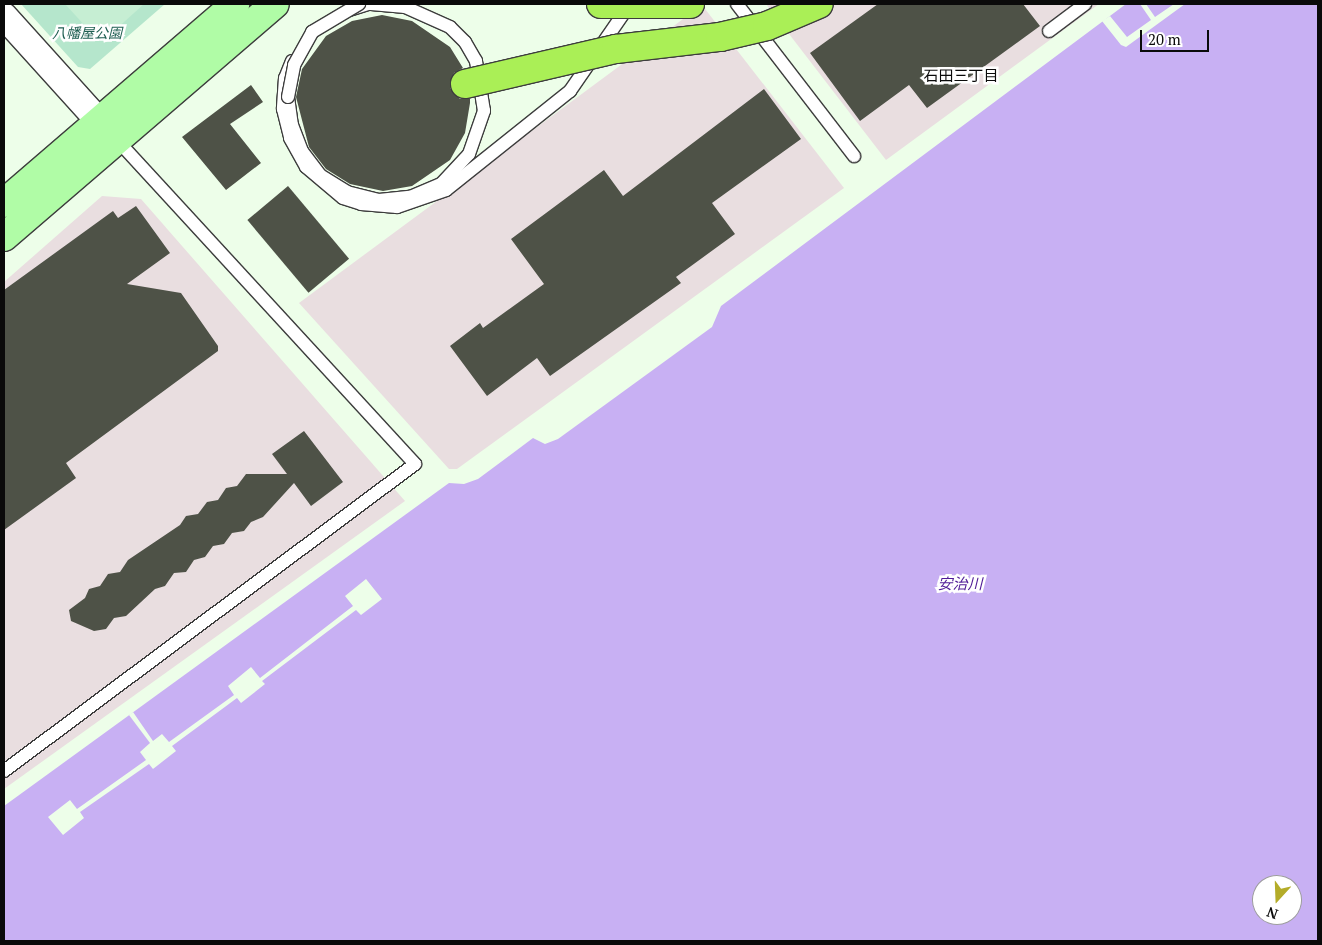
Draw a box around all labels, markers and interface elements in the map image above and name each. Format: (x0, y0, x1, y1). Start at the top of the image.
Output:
scale bar (1142, 20, 1211, 52)
park label: 八幡屋公園 (52, 25, 122, 41)
text: 20 m (1148, 29, 1181, 49)
district label: 石田三丁目 (924, 67, 998, 85)
water label: 安治川 (938, 575, 982, 593)
north arrow (1252, 875, 1302, 925)
text: N (1264, 903, 1280, 924)

